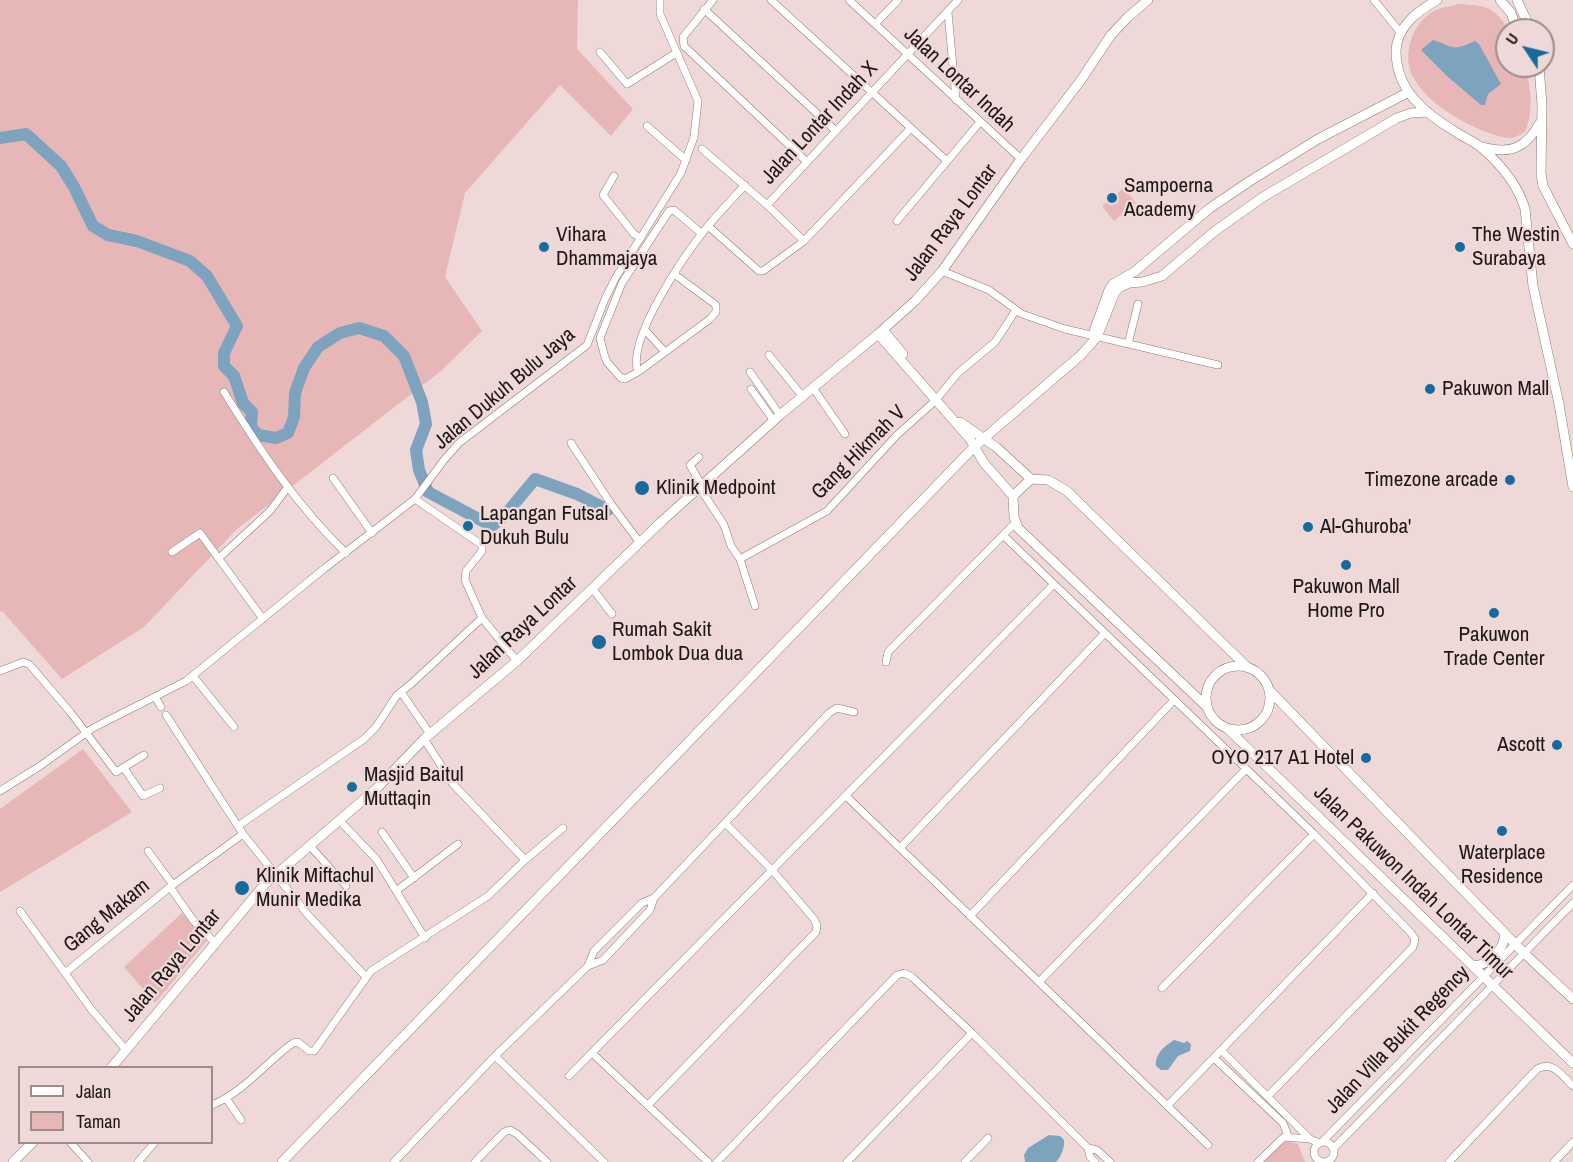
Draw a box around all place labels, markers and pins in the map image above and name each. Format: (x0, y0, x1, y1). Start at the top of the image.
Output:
place label: Sampoerna Academy (1124, 173, 1213, 223)
marker: Sampoerna Academy (1105, 191, 1119, 205)
place label: Vihara Dhammajaya (556, 222, 657, 272)
place label: The Westin Surabaya (1472, 222, 1560, 272)
marker: Vihara Dhammajaya (537, 240, 551, 254)
marker: The Westin Surabaya (1453, 240, 1467, 254)
place label: Pakuwon Mall (1442, 376, 1549, 402)
marker: Pakuwon Mall (1423, 382, 1437, 396)
place label: Timezone arcade (1364, 467, 1498, 493)
marker: Timezone arcade (1503, 473, 1517, 487)
place label: Klinik Medpoint (656, 475, 776, 501)
marker: Klinik Medpoint (633, 479, 651, 497)
place label: Lapangan Futsal Dukuh Bulu (480, 501, 608, 551)
place label: Al-Ghuroba' (1320, 514, 1411, 540)
marker: Lapangan Futsal Dukuh Bulu (461, 519, 475, 533)
marker: Al-Ghuroba' (1301, 520, 1315, 534)
marker: Pakuwon Mall Home Pro (1339, 558, 1353, 572)
place label: Pakuwon Mall Home Pro (1292, 574, 1400, 624)
marker: Pakuwon Trade Center (1487, 606, 1501, 620)
place label: Rumah Sakit Lombok Dua dua (612, 617, 743, 667)
place label: Pakuwon Trade Center (1444, 622, 1544, 672)
marker: Rumah Sakit Lombok Dua dua (590, 633, 608, 651)
place label: Ascott (1497, 732, 1545, 758)
marker: Ascott (1550, 738, 1564, 752)
place label: OYO 217 A1 Hotel (1211, 745, 1354, 771)
marker: OYO 217 A1 Hotel (1359, 751, 1373, 765)
place label: Masjid Baitul Muttaqin (364, 762, 464, 812)
marker: Masjid Baitul Muttaqin (345, 780, 359, 794)
marker: Waterplace Residence (1495, 824, 1509, 838)
place label: Waterplace Residence (1459, 840, 1545, 890)
place label: Klinik Miftachul Munir Medika (256, 863, 374, 913)
marker: Klinik Miftachul Munir Medika (233, 879, 251, 897)

